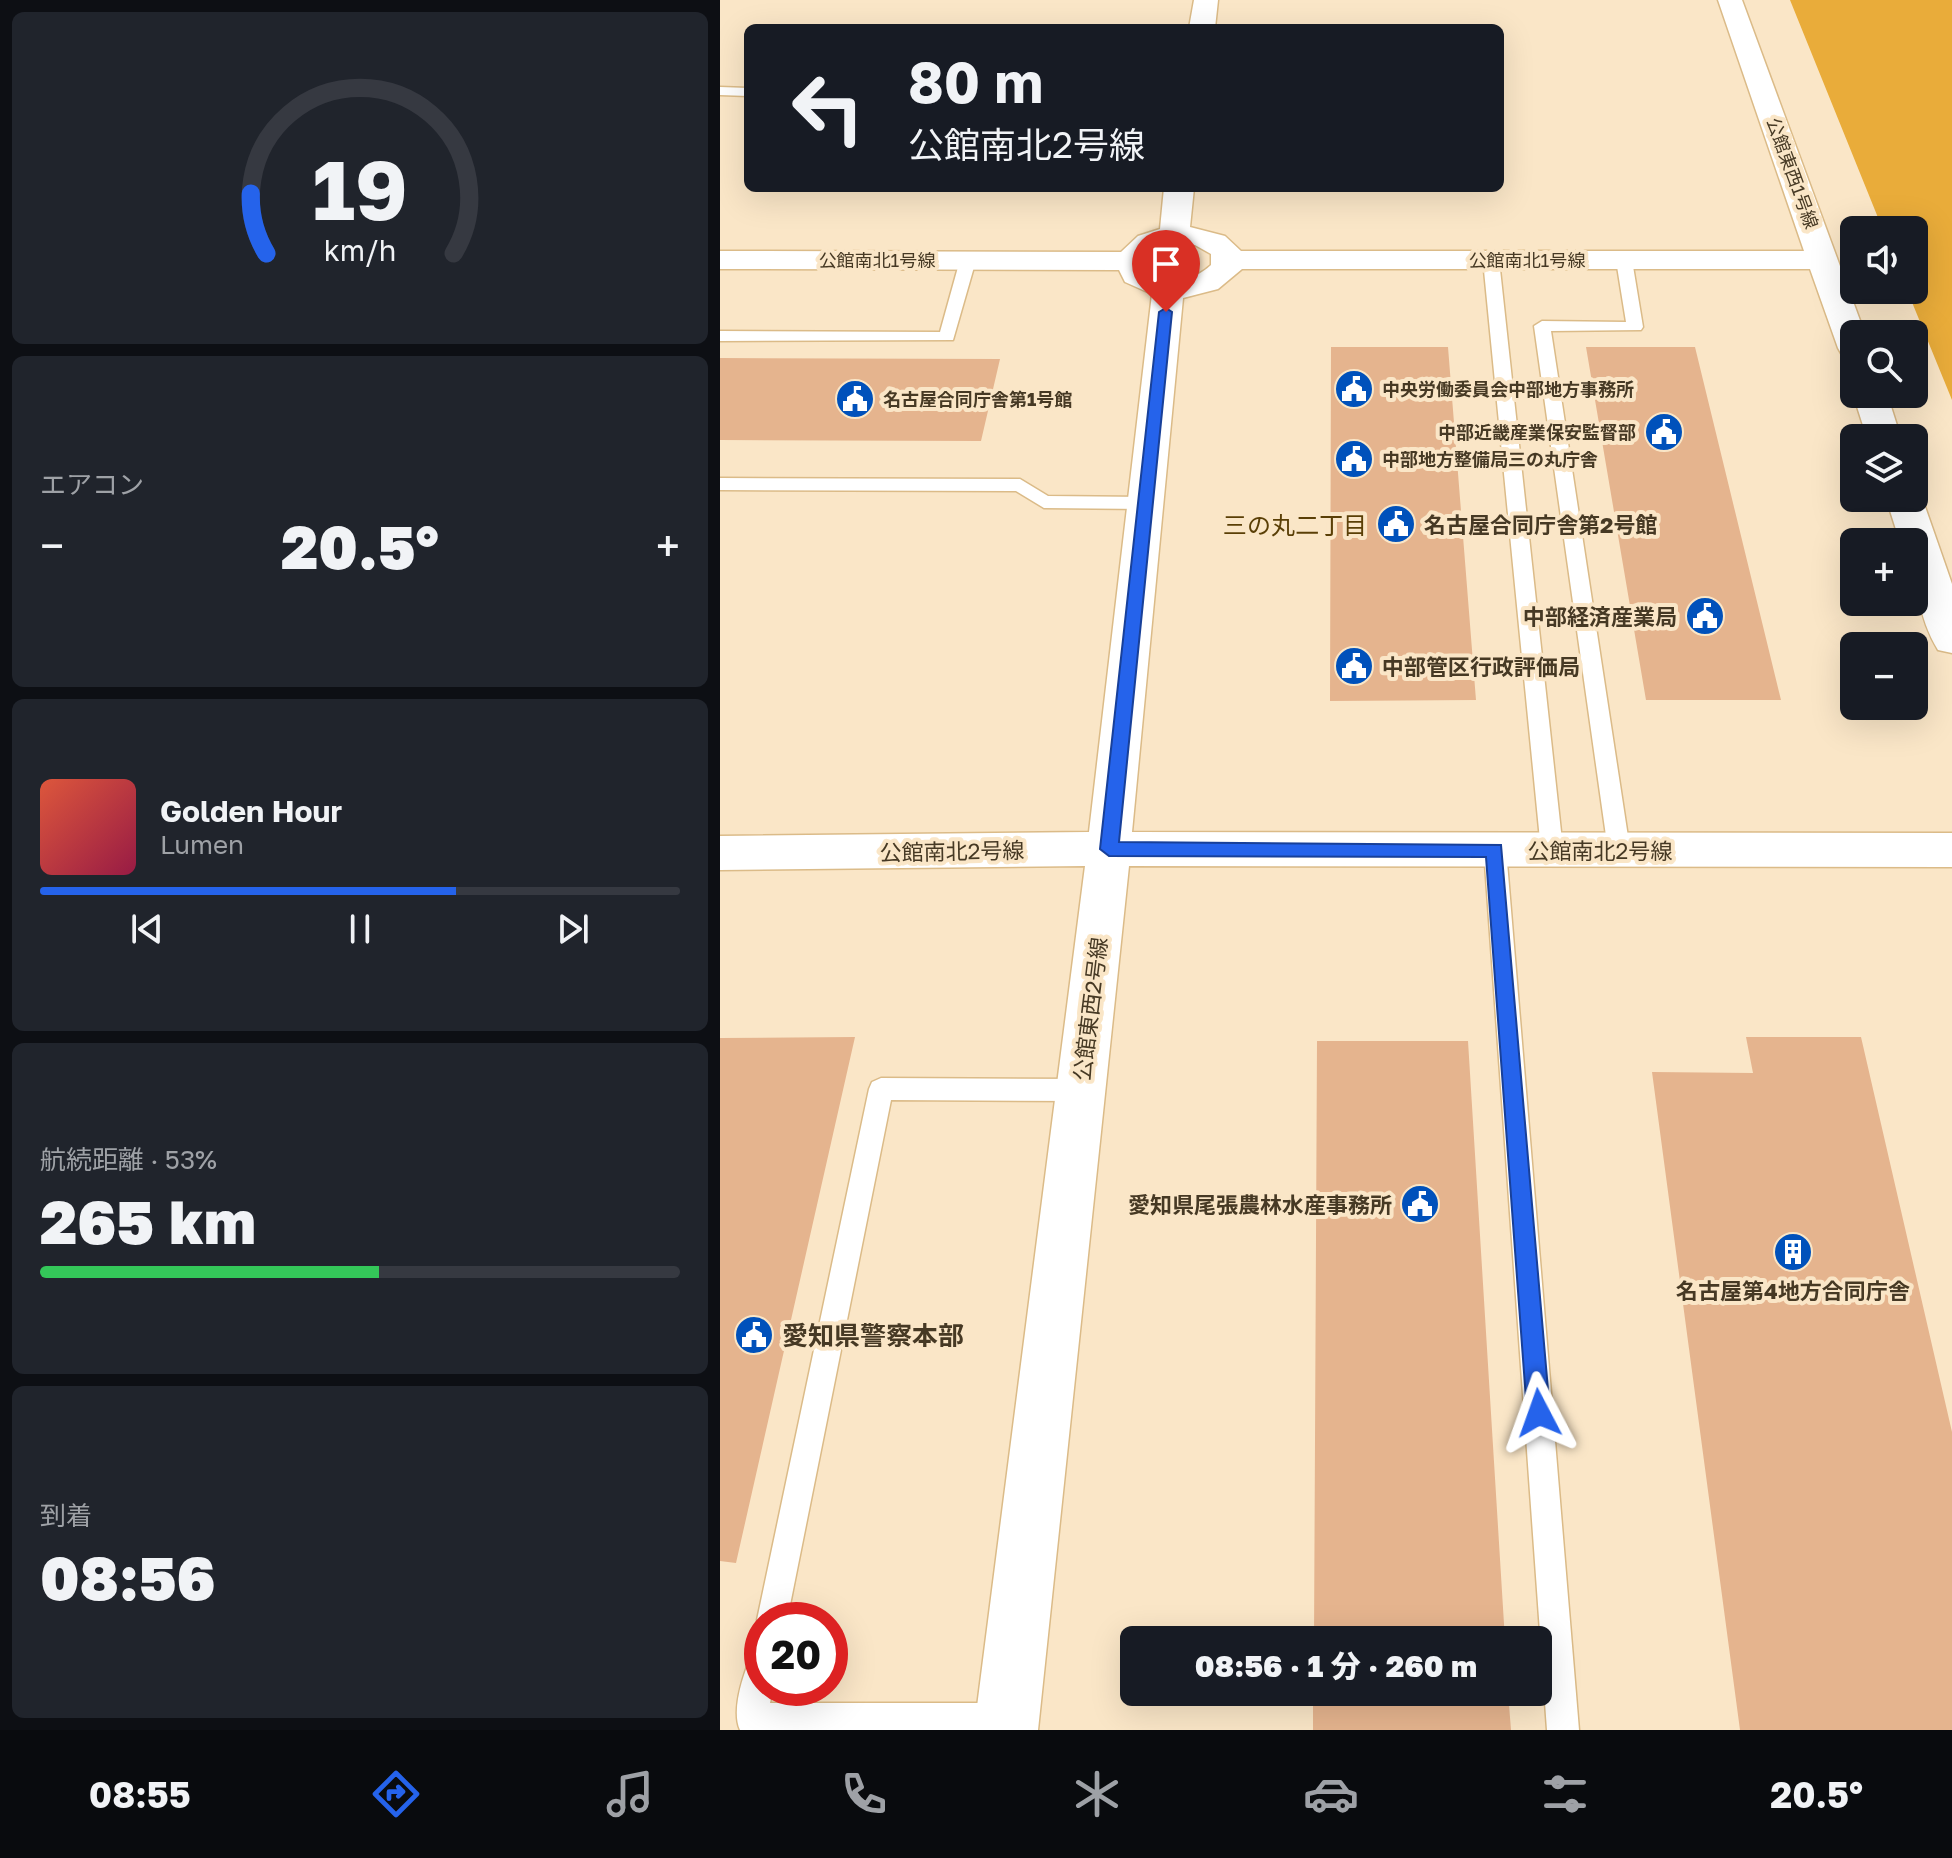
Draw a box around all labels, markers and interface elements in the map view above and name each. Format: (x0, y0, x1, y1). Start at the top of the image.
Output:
text: 80 m (908, 48, 1043, 115)
icon: left (776, 56, 880, 160)
street label: 公館東西1号線 (1763, 114, 1823, 232)
text: 公館南北2号線 (908, 123, 1145, 166)
text: 19 (312, 137, 408, 237)
map controls (1840, 216, 1928, 720)
button: sound (1840, 216, 1928, 304)
pin (1132, 230, 1200, 312)
text: km/h (324, 233, 396, 267)
icon: arrive (1144, 242, 1188, 286)
street label: 公館南北1号線 (819, 249, 935, 271)
street label: 公館南北1号線 (1469, 249, 1585, 271)
button: search (1840, 320, 1928, 408)
public building icon: 中央労働委員会中部地方事務所 (1333, 368, 1375, 410)
public building icon: 名古屋合同庁舎第1号館 (834, 378, 876, 420)
place label: 中央労働委員会中部地方事務所 (1382, 378, 1634, 400)
place label: 名古屋合同庁舎第1号館 (883, 388, 1072, 410)
public building icon: 中部近畿産業保安監督部 (1643, 411, 1685, 453)
place label: 中部近畿産業保安監督部 (1438, 421, 1636, 443)
button: layers (1840, 424, 1928, 512)
public building icon: 中部地方整備局三の丸庁舎 (1333, 438, 1375, 480)
place label: 中部地方整備局三の丸庁舎 (1382, 448, 1598, 470)
text: エアコン (40, 469, 144, 500)
public building icon: 名古屋合同庁舎第2号館 (1375, 503, 1417, 545)
text: 20.5° (281, 510, 439, 582)
district label: 三の丸二丁目 (1223, 510, 1367, 539)
place label: 名古屋合同庁舎第2号館 (1424, 511, 1657, 538)
text: − (40, 519, 64, 572)
text: + (656, 519, 680, 572)
button: + (1840, 528, 1928, 616)
public building icon: 中部経済産業局 (1684, 595, 1726, 637)
place label: 中部経済産業局 (1523, 603, 1677, 630)
button: − (1840, 632, 1928, 720)
public building icon: 中部管区行政評価局 (1333, 645, 1375, 687)
place label: 中部管区行政評価局 (1382, 653, 1580, 680)
text: Golden Hour (160, 793, 342, 829)
text: Lumen (160, 829, 244, 860)
street label: 公館南北2号線 (879, 836, 1025, 866)
street label: 公館南北2号線 (1528, 837, 1672, 864)
icon: previous (125, 907, 169, 951)
icon: pause (338, 907, 382, 951)
icon: next (551, 907, 595, 951)
street label: 公館東西2号線 (1068, 936, 1112, 1082)
text: 航続距離 · 53% (40, 1144, 217, 1175)
public building icon: 愛知県尾張農林水産事務所 (1399, 1183, 1441, 1225)
text: 265 km (40, 1185, 256, 1257)
place label: 愛知県尾張農林水産事務所 (1128, 1191, 1392, 1218)
building icon: 名古屋第4地方合同庁舎 (1772, 1231, 1814, 1273)
place label: 名古屋第4地方合同庁舎 (1676, 1277, 1910, 1304)
public building icon: 愛知県警察本部 (733, 1314, 775, 1356)
place label: 愛知県警察本部 (782, 1320, 964, 1351)
position arrow (1497, 1371, 1581, 1455)
text: 到着 (40, 1500, 92, 1531)
text: 08:56 (40, 1541, 216, 1613)
speed limit sign: 20 (744, 1602, 848, 1706)
text: 08:56 · 1 分 · 260 m (1195, 1648, 1477, 1684)
icon: directions (368, 1766, 424, 1822)
icon: music (602, 1766, 658, 1822)
icon: phone (836, 1766, 892, 1822)
icon: climate (1069, 1766, 1125, 1822)
icon: car (1303, 1766, 1359, 1822)
icon: filters (1537, 1766, 1593, 1822)
text: 08:55 (89, 1773, 191, 1816)
text: 20.5° (1770, 1773, 1863, 1816)

